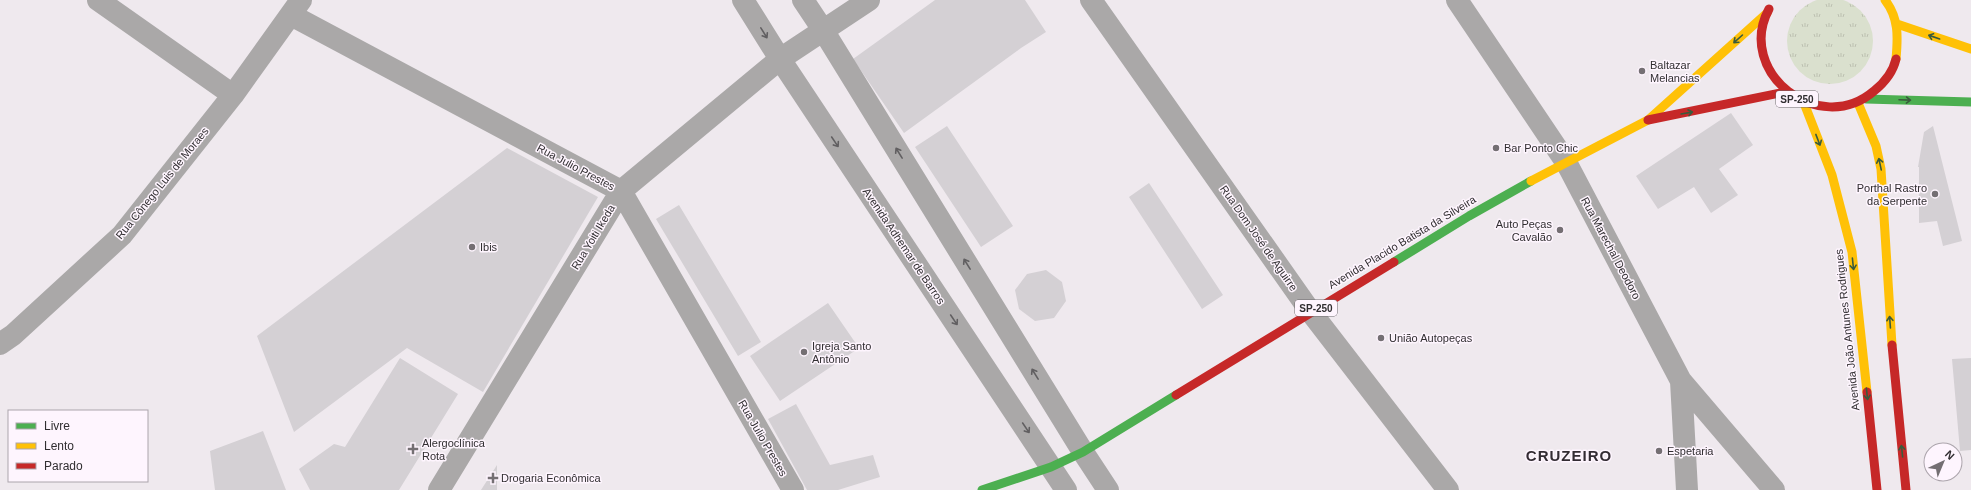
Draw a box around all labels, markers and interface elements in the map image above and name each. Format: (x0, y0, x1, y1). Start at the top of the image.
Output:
one-way arrow (760, 27, 768, 38)
one-way arrow (1928, 33, 1941, 40)
one-way arrow (1733, 34, 1743, 43)
place label: Baltazar Melancias (1650, 59, 1700, 84)
marker: Baltazar Melancias (1637, 66, 1647, 76)
road number: SP-250 (1776, 91, 1818, 107)
one-way arrow (1898, 96, 1911, 104)
one-way arrow (1680, 109, 1693, 117)
street label: Rua Cônego Luis de Moraes (113, 124, 211, 241)
one-way arrow (1814, 133, 1822, 145)
one-way arrow (831, 136, 839, 147)
street label: Rua Julio Prestes (535, 141, 617, 193)
place label: Bar Ponto Chic (1504, 142, 1578, 154)
marker: Bar Ponto Chic (1491, 143, 1501, 153)
one-way arrow (895, 148, 903, 159)
one-way arrow (1876, 158, 1884, 171)
place label: Porthal Rastro da Serpente (1857, 182, 1927, 207)
street label: Rua Dom José de Aguirre (1218, 183, 1300, 293)
street label: Avenida Adhemar de Barros (861, 186, 948, 307)
marker: Porthal Rastro da Serpente (1930, 189, 1940, 199)
street label: Avenida Placido Batista da Silveira (1326, 193, 1479, 291)
street label: Rua Marechal Deodoro (1579, 195, 1643, 301)
street label: Rua Yoiti Ikeda (569, 202, 617, 272)
place label: Auto Peças Cavalão (1496, 218, 1552, 243)
marker: Auto Peças Cavalão (1555, 225, 1565, 235)
place label: Ibis (480, 241, 498, 253)
marker: Ibis (467, 242, 477, 252)
street label: Avenida João Antunes Rodrigues (1832, 248, 1861, 411)
one-way arrow (963, 258, 971, 269)
one-way arrow (1849, 258, 1857, 271)
road number: SP-250 (1295, 300, 1337, 316)
one-way arrow (950, 314, 958, 326)
one-way arrow (1886, 316, 1894, 329)
place label: União Autopeças (1389, 332, 1473, 344)
marker: União Autopeças (1376, 333, 1386, 343)
place label: Igreja Santo Antônio (812, 340, 871, 365)
marker: Igreja Santo Antônio (799, 347, 809, 357)
one-way arrow (1031, 369, 1039, 380)
one-way arrow (1863, 387, 1870, 400)
street label: Rua Julio Prestes (736, 398, 790, 479)
legend (8, 410, 148, 482)
text: Livre (44, 419, 70, 433)
one-way arrow (1021, 423, 1030, 434)
place label: Alergoclínica Rota (422, 437, 486, 462)
text: Lento (44, 439, 74, 453)
north arrow (1923, 442, 1963, 482)
marker: Alergoclínica Rota (407, 443, 419, 455)
place label: Espetaria (1667, 445, 1714, 457)
one-way arrow (1899, 445, 1906, 458)
marker: Espetaria (1654, 446, 1664, 456)
district label: CRUZEIRO (1526, 447, 1612, 464)
text: N (1943, 448, 1957, 462)
text: Parado (44, 459, 83, 473)
place label: Drogaria Econômica (501, 472, 602, 484)
marker: Drogaria Econômica (488, 473, 498, 483)

